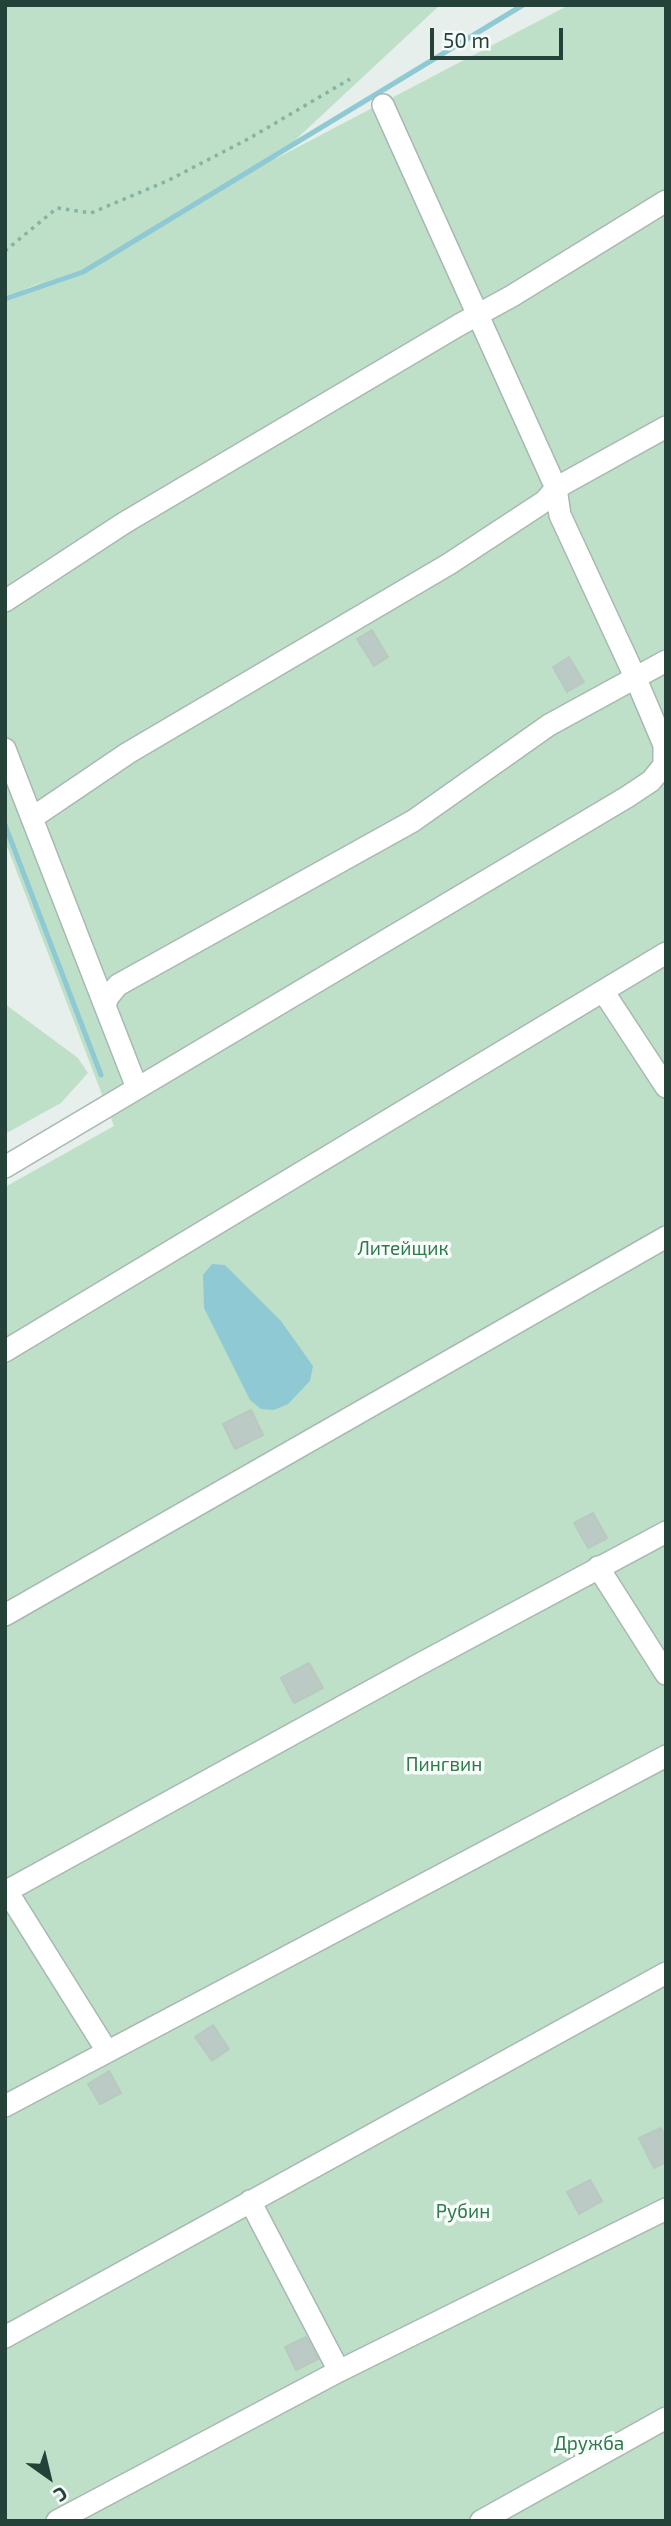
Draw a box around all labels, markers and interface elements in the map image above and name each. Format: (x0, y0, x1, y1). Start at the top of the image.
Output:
scale bar (433, 14, 566, 58)
text: 50 m (443, 27, 490, 52)
park label: Литейщик (357, 1238, 449, 1260)
park label: Пингвин (406, 1754, 482, 1776)
park label: Рубин (436, 2201, 490, 2223)
park label: Дружба (554, 2433, 624, 2455)
north arrow (14, 2442, 84, 2512)
text: С (50, 2482, 72, 2507)

